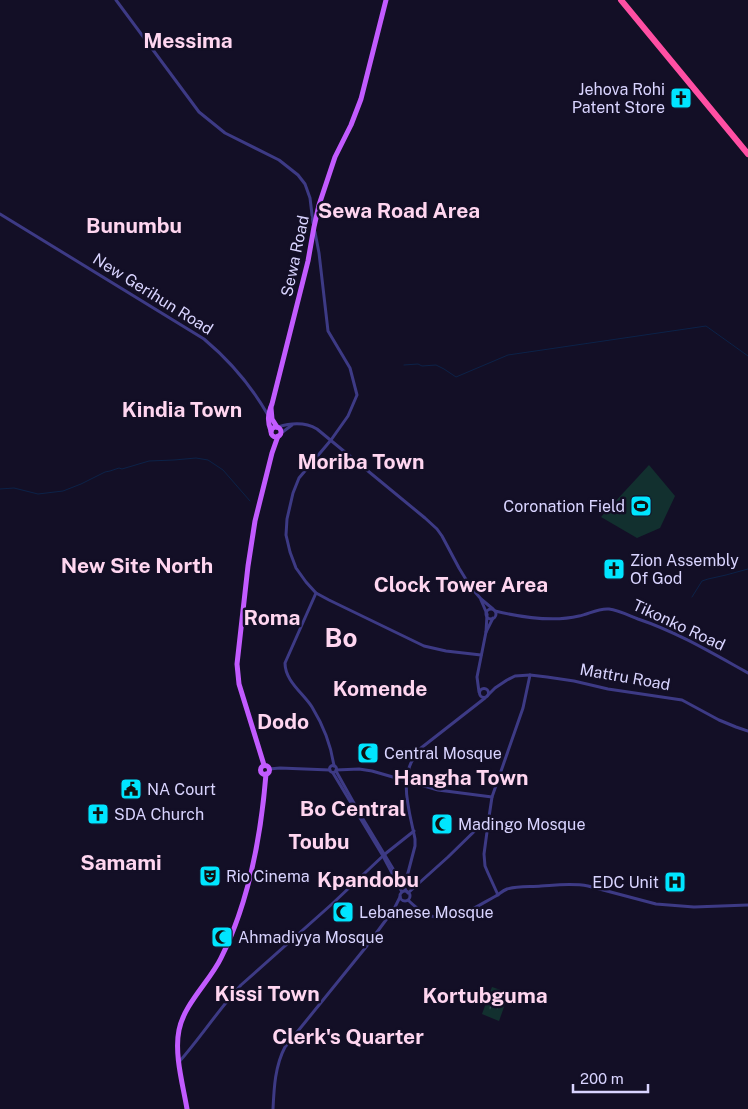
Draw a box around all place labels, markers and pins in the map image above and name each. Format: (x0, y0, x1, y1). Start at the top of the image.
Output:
place label: Jehova Rohi Patent Store (572, 80, 665, 117)
church icon: Jehova Rohi Patent Store (669, 86, 693, 110)
sports icon: Coronation Field (629, 494, 653, 518)
place label: Coronation Field (503, 497, 625, 516)
place label: Zion Assembly Of God (630, 551, 739, 588)
church icon: Zion Assembly Of God (602, 557, 626, 581)
mosque icon: Central Mosque (356, 741, 380, 765)
place label: Central Mosque (384, 744, 502, 763)
public building icon: NA Court (119, 777, 143, 801)
place label: NA Court (147, 780, 216, 799)
church icon: SDA Church (86, 802, 110, 826)
place label: SDA Church (114, 805, 204, 824)
mosque icon: Madingo Mosque (430, 812, 454, 836)
place label: Madingo Mosque (458, 815, 585, 834)
theatre icon: Rio Cinema (198, 864, 222, 888)
place label: Rio Cinema (226, 867, 310, 886)
hospital icon: EDC Unit (663, 870, 687, 894)
place label: EDC Unit (592, 873, 659, 892)
mosque icon: Lebanese Mosque (331, 900, 355, 924)
place label: Lebanese Mosque (359, 903, 494, 922)
mosque icon: Ahmadiyya Mosque (210, 925, 234, 949)
place label: Ahmadiyya Mosque (238, 928, 384, 947)

